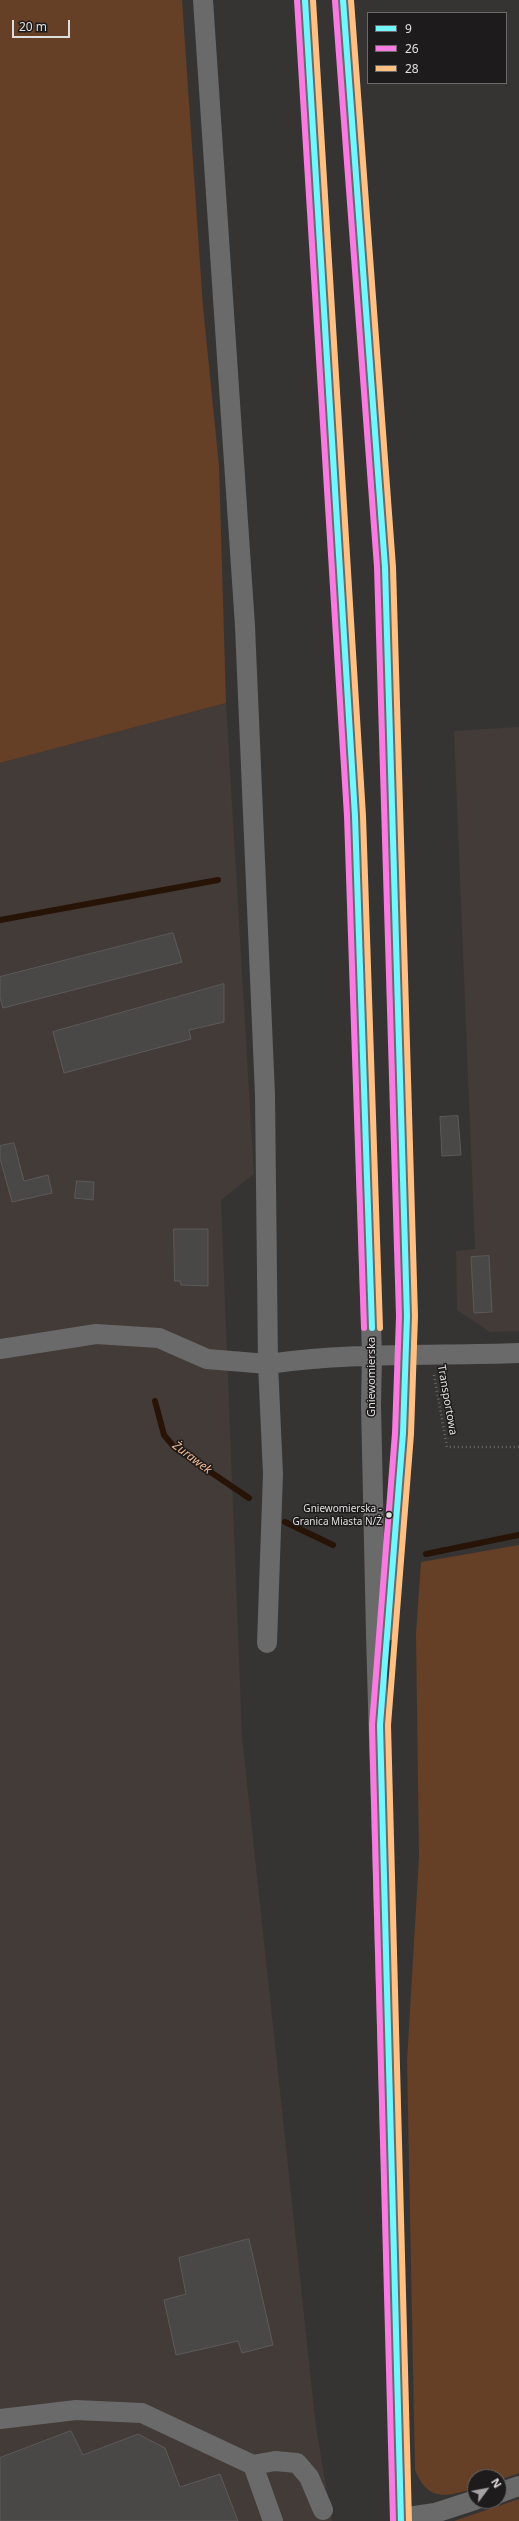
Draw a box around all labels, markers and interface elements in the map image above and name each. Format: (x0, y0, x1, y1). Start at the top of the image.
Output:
scale bar (14, 12, 72, 38)
legend (367, 12, 507, 84)
text: 20 m (19, 18, 47, 35)
text: 9 (405, 20, 412, 37)
text: 26 (405, 40, 419, 57)
text: 28 (405, 60, 419, 77)
street label: Gniewomierska (365, 1337, 379, 1417)
street label: Transportowa (434, 1364, 460, 1436)
water label: Żurawek (170, 1439, 214, 1477)
place label: Gniewomierska - Granica Miasta N/Ż (293, 1503, 382, 1526)
marker: Gniewomierska - Granica Miasta N/Ż (384, 1510, 394, 1520)
north arrow (467, 2469, 507, 2509)
text: N (488, 2475, 505, 2491)

